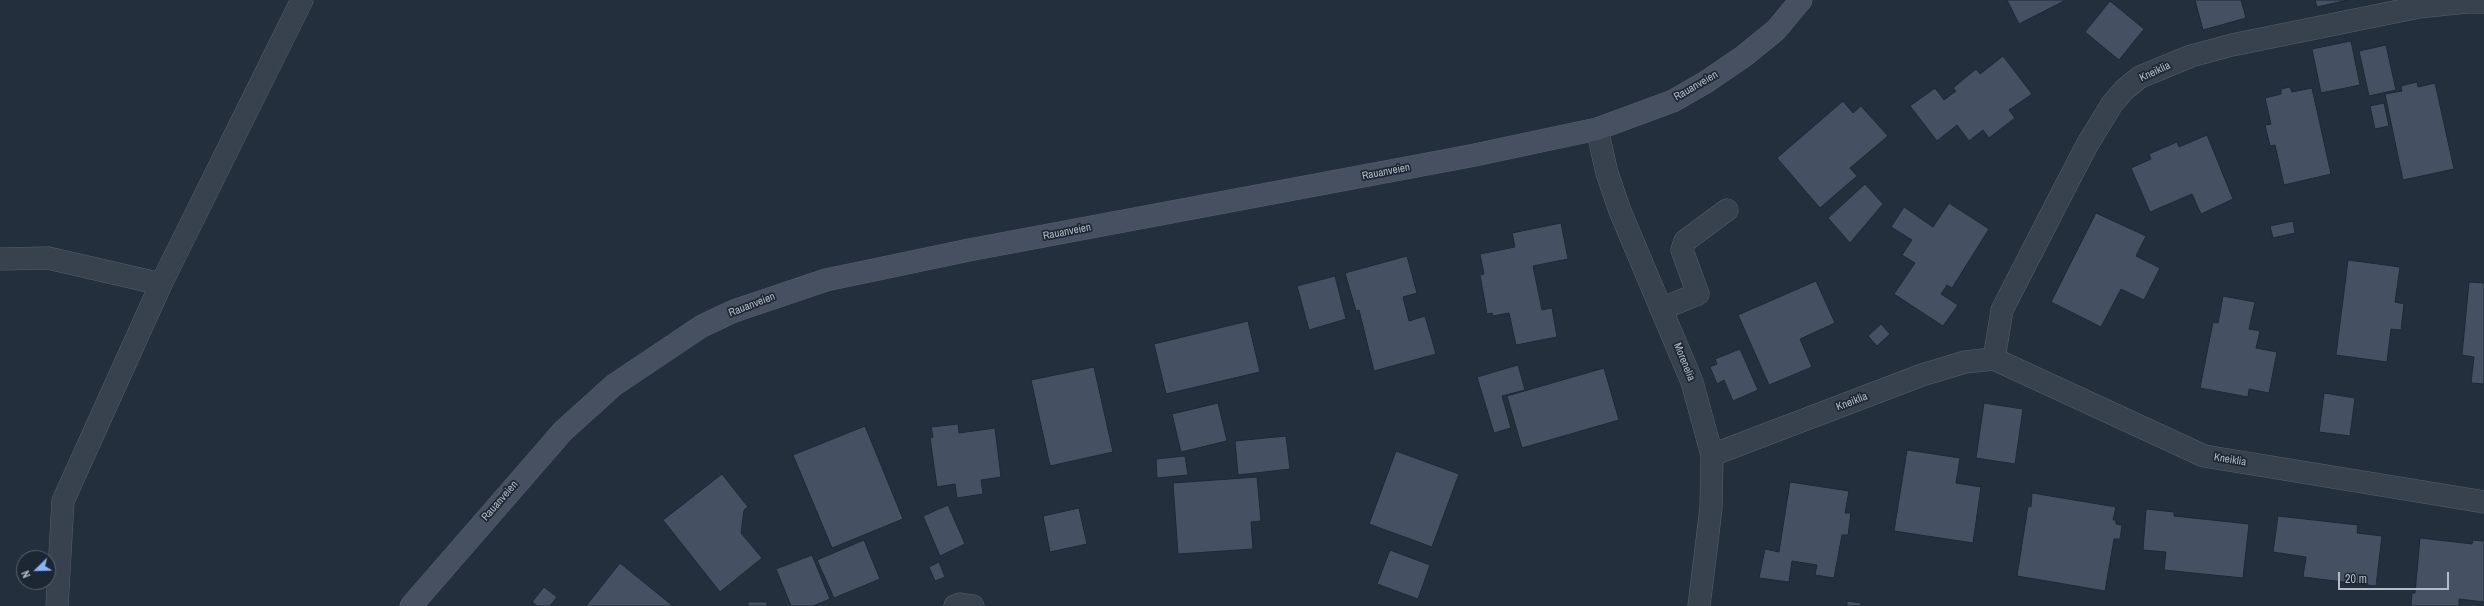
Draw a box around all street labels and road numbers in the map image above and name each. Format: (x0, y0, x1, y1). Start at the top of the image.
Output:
street label: Kneiklia (2137, 59, 2173, 85)
street label: Rauanveien (1672, 68, 1720, 104)
street label: Rauanveien (1361, 161, 1411, 183)
street label: Rauanveien (1042, 221, 1092, 243)
street label: Rauanveien (727, 290, 777, 320)
street label: Morenelia (1670, 341, 1698, 383)
street label: Kneiklia (1834, 390, 1870, 414)
street label: Kneiklia (2213, 451, 2247, 469)
street label: Rauanveien (479, 478, 521, 524)

